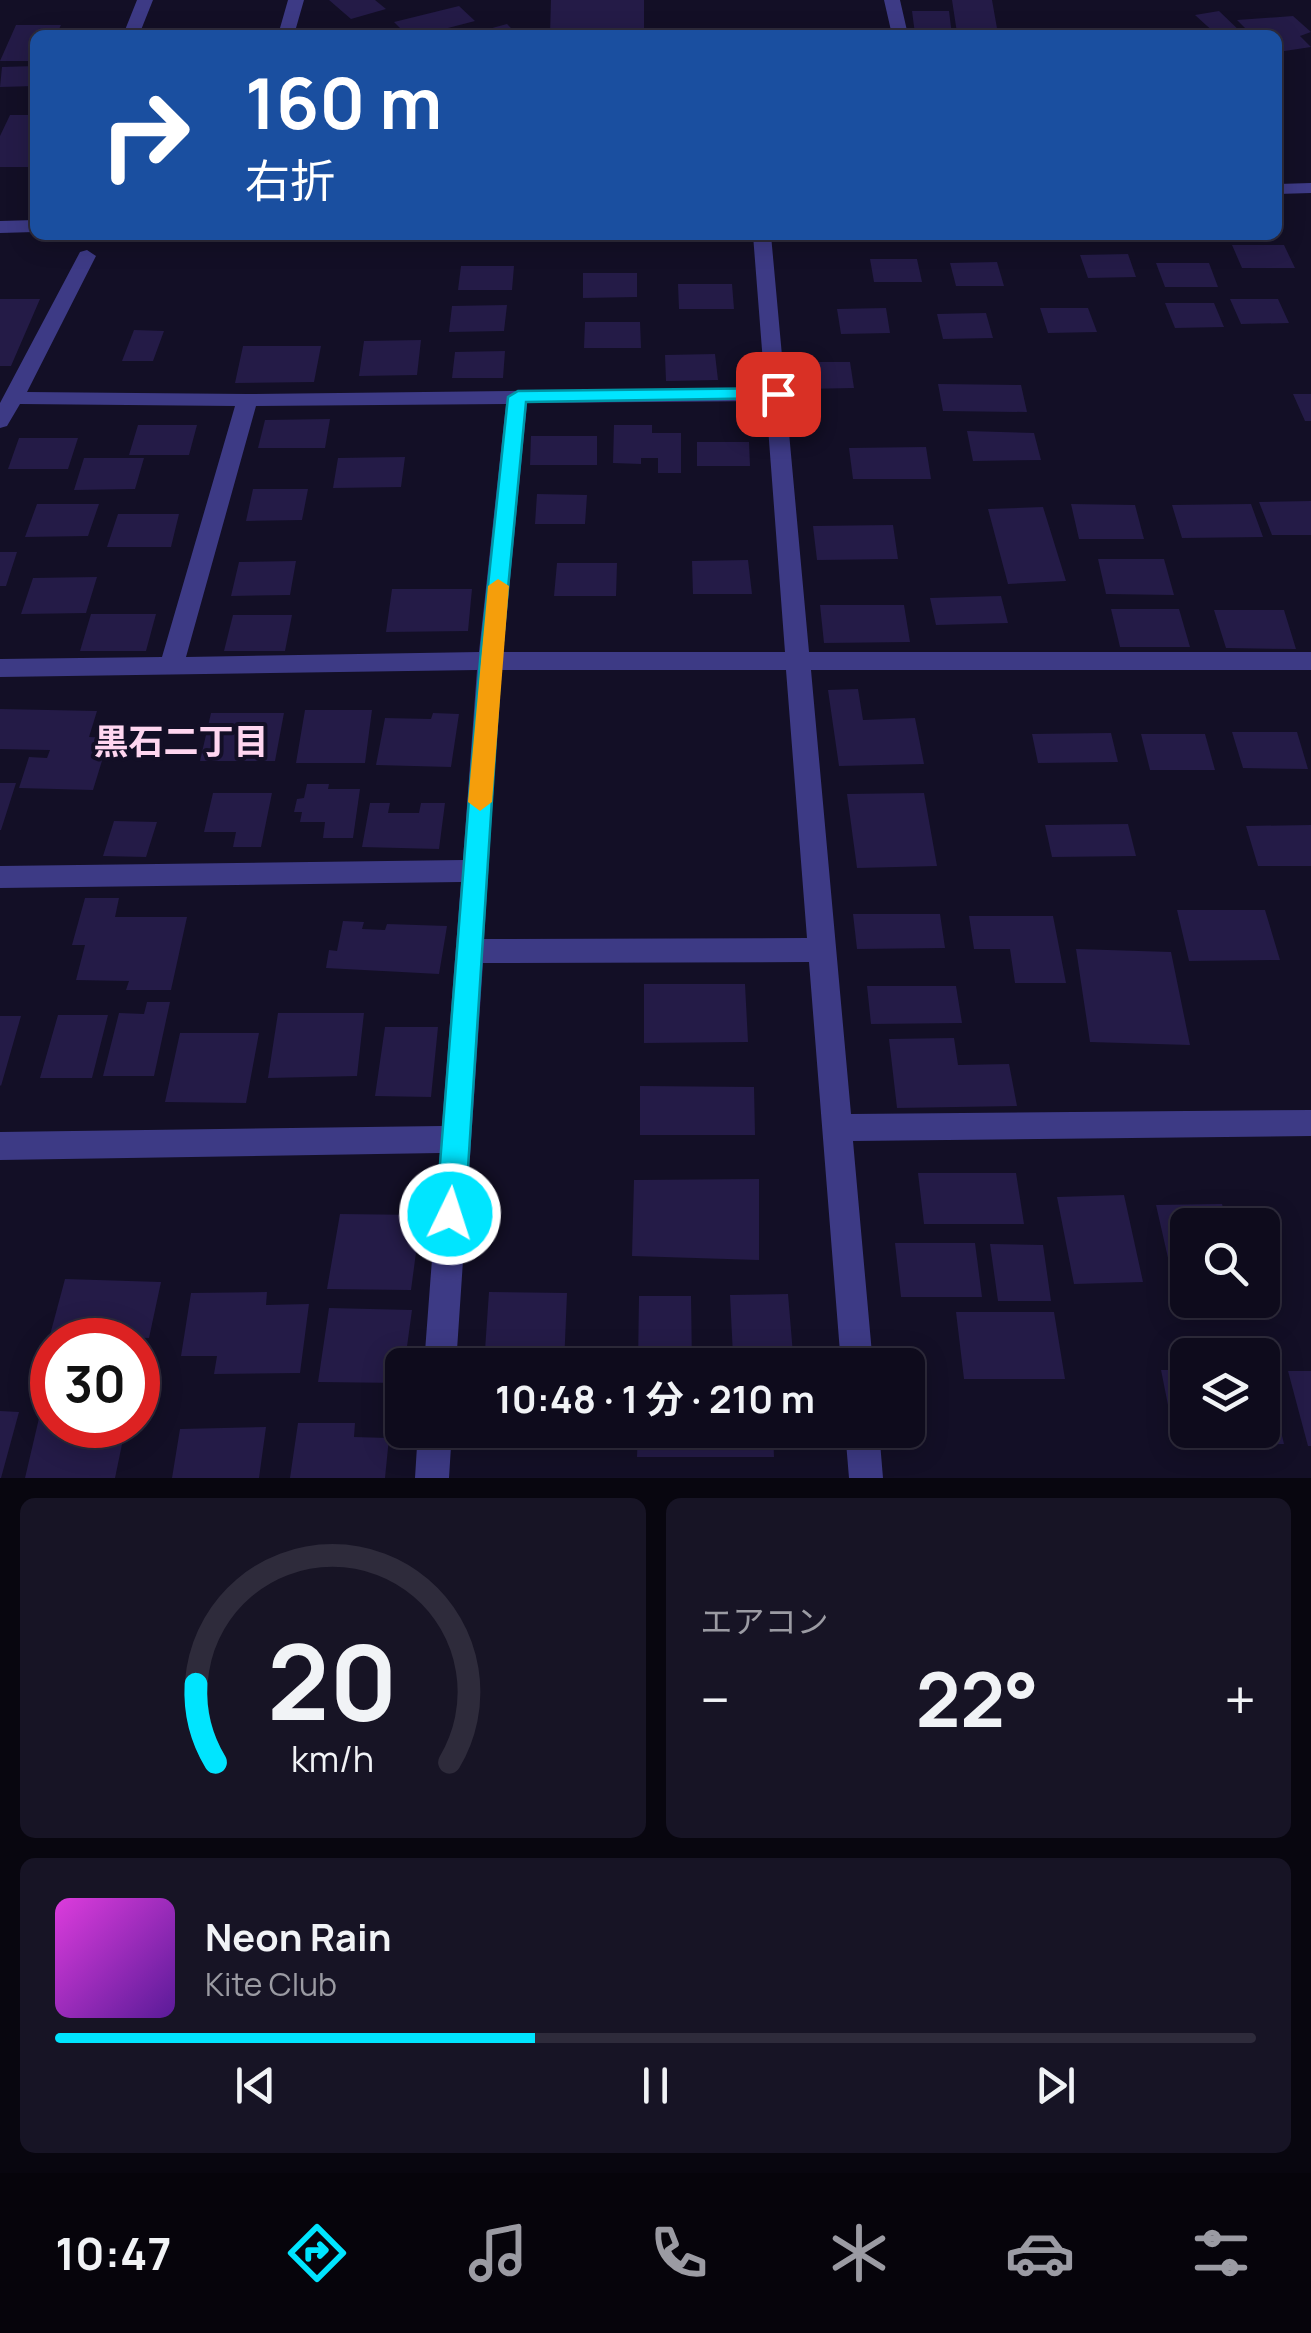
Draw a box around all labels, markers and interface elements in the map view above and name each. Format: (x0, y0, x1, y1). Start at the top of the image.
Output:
text: 160 m (245, 54, 442, 150)
icon: right (80, 70, 210, 200)
text: 右折 (245, 149, 335, 211)
pin (736, 352, 821, 437)
icon: arrive (751, 367, 806, 422)
district label: 黒石二丁目 (93, 717, 269, 765)
position arrow (398, 1162, 502, 1266)
map controls (1170, 1208, 1280, 1448)
button: search (1170, 1208, 1280, 1318)
speed limit sign: 30 (30, 1318, 160, 1448)
button: layers (1170, 1338, 1280, 1448)
text: 10:48 · 1 分 · 210 m (495, 1372, 815, 1424)
text: エアコン (701, 1599, 829, 1643)
text: 20 (268, 1609, 398, 1751)
text: 22° (916, 1647, 1039, 1750)
text: − (701, 1661, 730, 1737)
text: + (1224, 1661, 1256, 1737)
text: km/h (291, 1734, 374, 1783)
text: Neon Rain (205, 1910, 391, 1962)
text: Kite Club (205, 1962, 337, 2006)
icon: previous (228, 2058, 283, 2113)
icon: pause (628, 2058, 683, 2113)
icon: next (1028, 2058, 1083, 2113)
icon: directions (282, 2218, 352, 2288)
icon: music (463, 2218, 533, 2288)
icon: phone (644, 2218, 714, 2288)
icon: climate (824, 2218, 894, 2288)
icon: car (1005, 2218, 1075, 2288)
icon: filters (1186, 2218, 1256, 2288)
text: 10:47 (55, 2222, 171, 2284)

